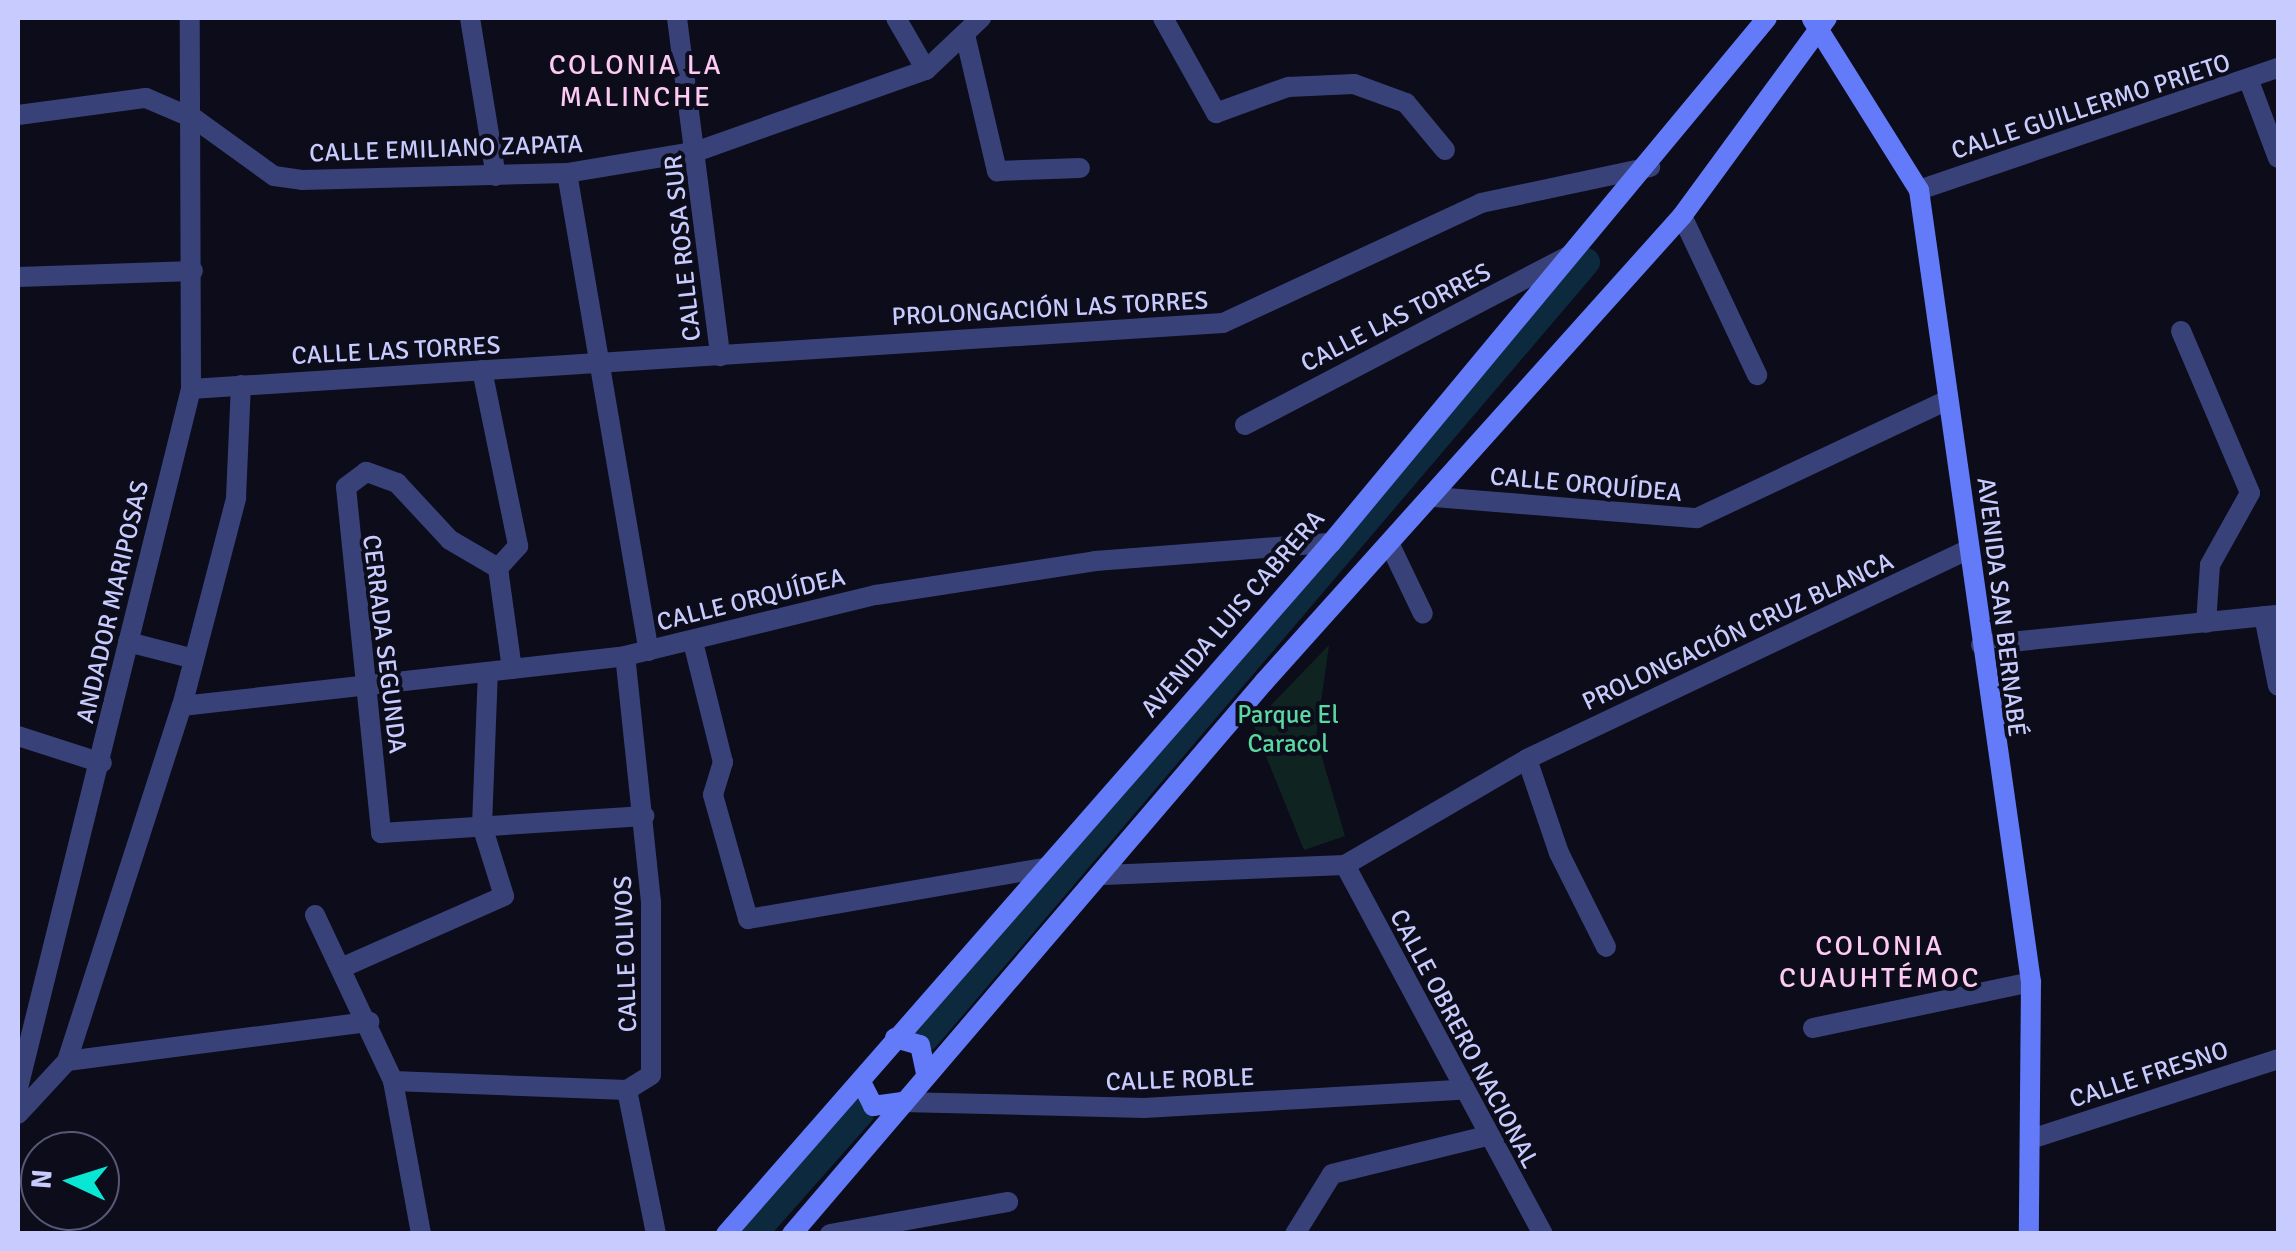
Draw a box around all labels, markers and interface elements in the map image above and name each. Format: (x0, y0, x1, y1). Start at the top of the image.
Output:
district label: COLONIA LA MALINCHE (549, 48, 723, 114)
street label: CALLE GUILLERMO PRIETO (1948, 48, 2234, 166)
street label: CALLE EMILIANO ZAPATA (309, 129, 583, 169)
street label: CALLE ROSA SUR (658, 153, 708, 343)
street label: CALLE LAS TORRES (1296, 257, 1496, 379)
street label: PROLONGACIÓN LAS TORRES (891, 286, 1209, 332)
street label: CALLE LAS TORRES (291, 331, 501, 371)
street label: CALLE ORQUÍDEA (1489, 462, 1683, 508)
street label: AVENIDA SAN BERNABÉ (1970, 476, 2032, 738)
street label: ANDADOR MARIPOSAS (70, 478, 156, 726)
street label: AVENIDA LUIS CABRERA (1135, 504, 1331, 724)
street label: CERRADA SEGUNDA (356, 533, 412, 755)
street label: PROLONGACIÓN CRUZ BLANCA (1578, 547, 1898, 717)
street label: CALLE ORQUÍDEA (654, 562, 848, 638)
park label: Parque El Caracol (1237, 701, 1339, 760)
street label: CALLE OLIVOS (608, 875, 644, 1033)
street label: CALLE OBRERO NACIONAL (1383, 904, 1545, 1174)
district label: COLONIA CUAUHTÉMOC (1779, 929, 1981, 995)
street label: CALLE FRESNO (2066, 1035, 2232, 1115)
street label: CALLE ROBLE (1105, 1062, 1255, 1098)
north arrow (20, 1131, 120, 1231)
text: N (24, 1168, 60, 1190)

